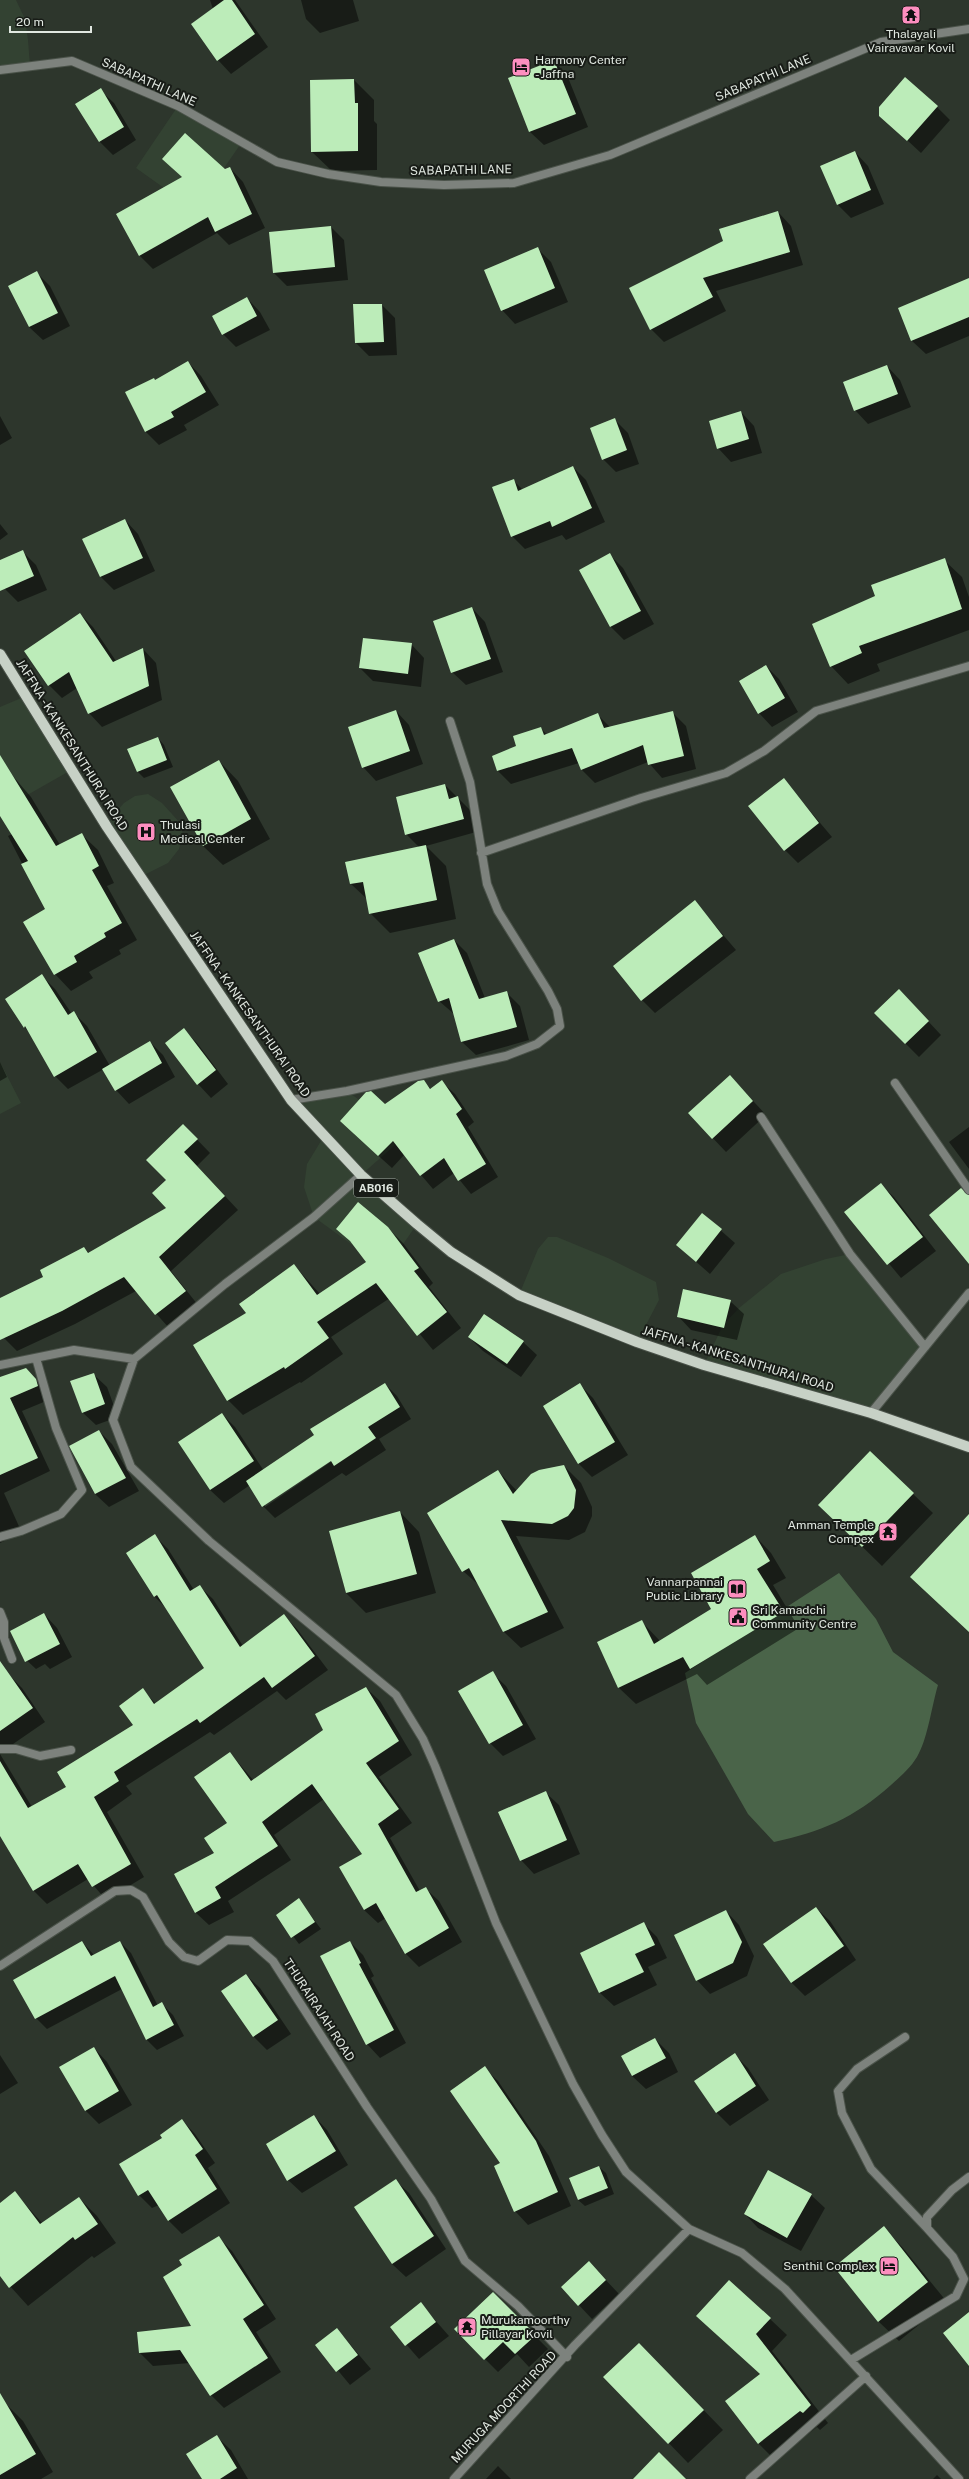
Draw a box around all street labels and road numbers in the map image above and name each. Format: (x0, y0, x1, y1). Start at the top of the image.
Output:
street label: SABAPATHI LANE (713, 52, 813, 104)
street label: SABAPATHI LANE (100, 55, 198, 109)
street label: SABAPATHI LANE (410, 162, 512, 178)
street label: JAFFNA - KANKESANTHURAI ROAD (13, 657, 131, 833)
street label: JAFFNA - KANKESANTHURAI ROAD (187, 928, 313, 1100)
road number: AB016 (354, 1179, 398, 1197)
street label: JAFFNA - KANKESANTHURAI ROAD (641, 1323, 835, 1395)
street label: THURAIRAJAH ROAD (281, 1956, 357, 2064)
street label: MURUGA MOORTHI ROAD (449, 2348, 559, 2466)

